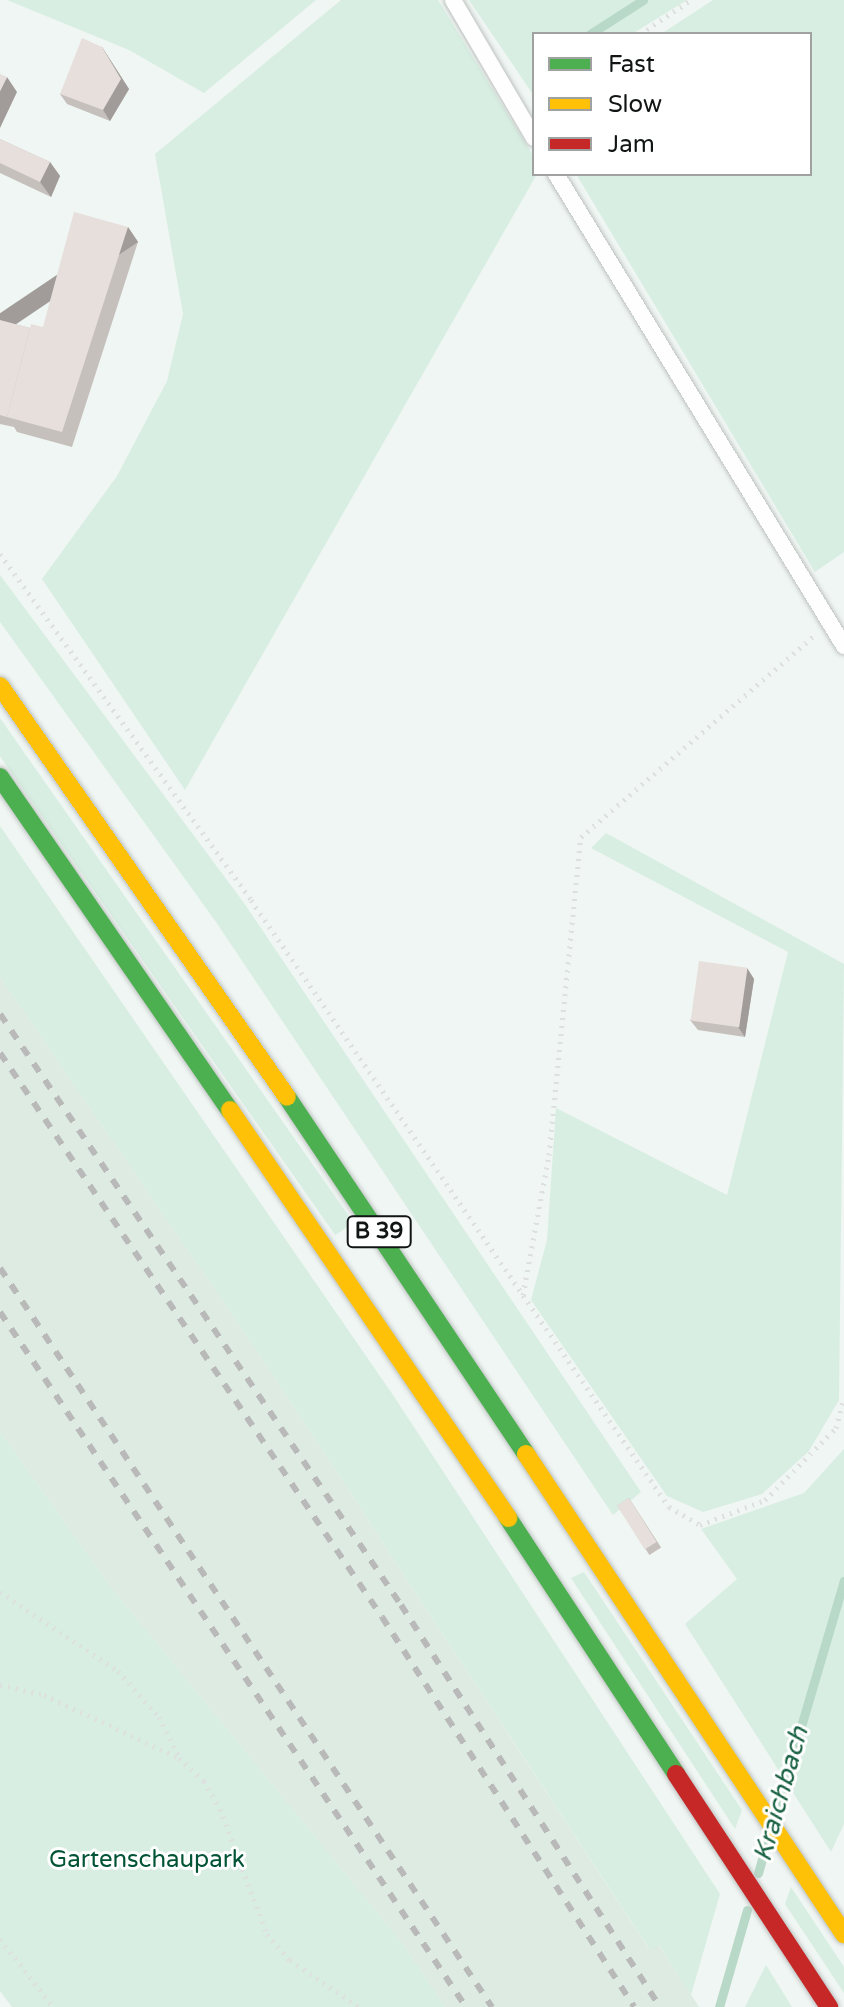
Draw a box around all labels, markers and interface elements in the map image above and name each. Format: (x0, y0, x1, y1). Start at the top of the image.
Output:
legend (532, 32, 812, 176)
text: Fast (608, 50, 655, 79)
text: Slow (608, 90, 662, 119)
text: Jam (608, 130, 655, 159)
road number: B 39 (345, 1214, 413, 1250)
water label: Kraichbach (747, 1723, 815, 1865)
park label: Gartenschaupark (49, 1846, 245, 1874)

